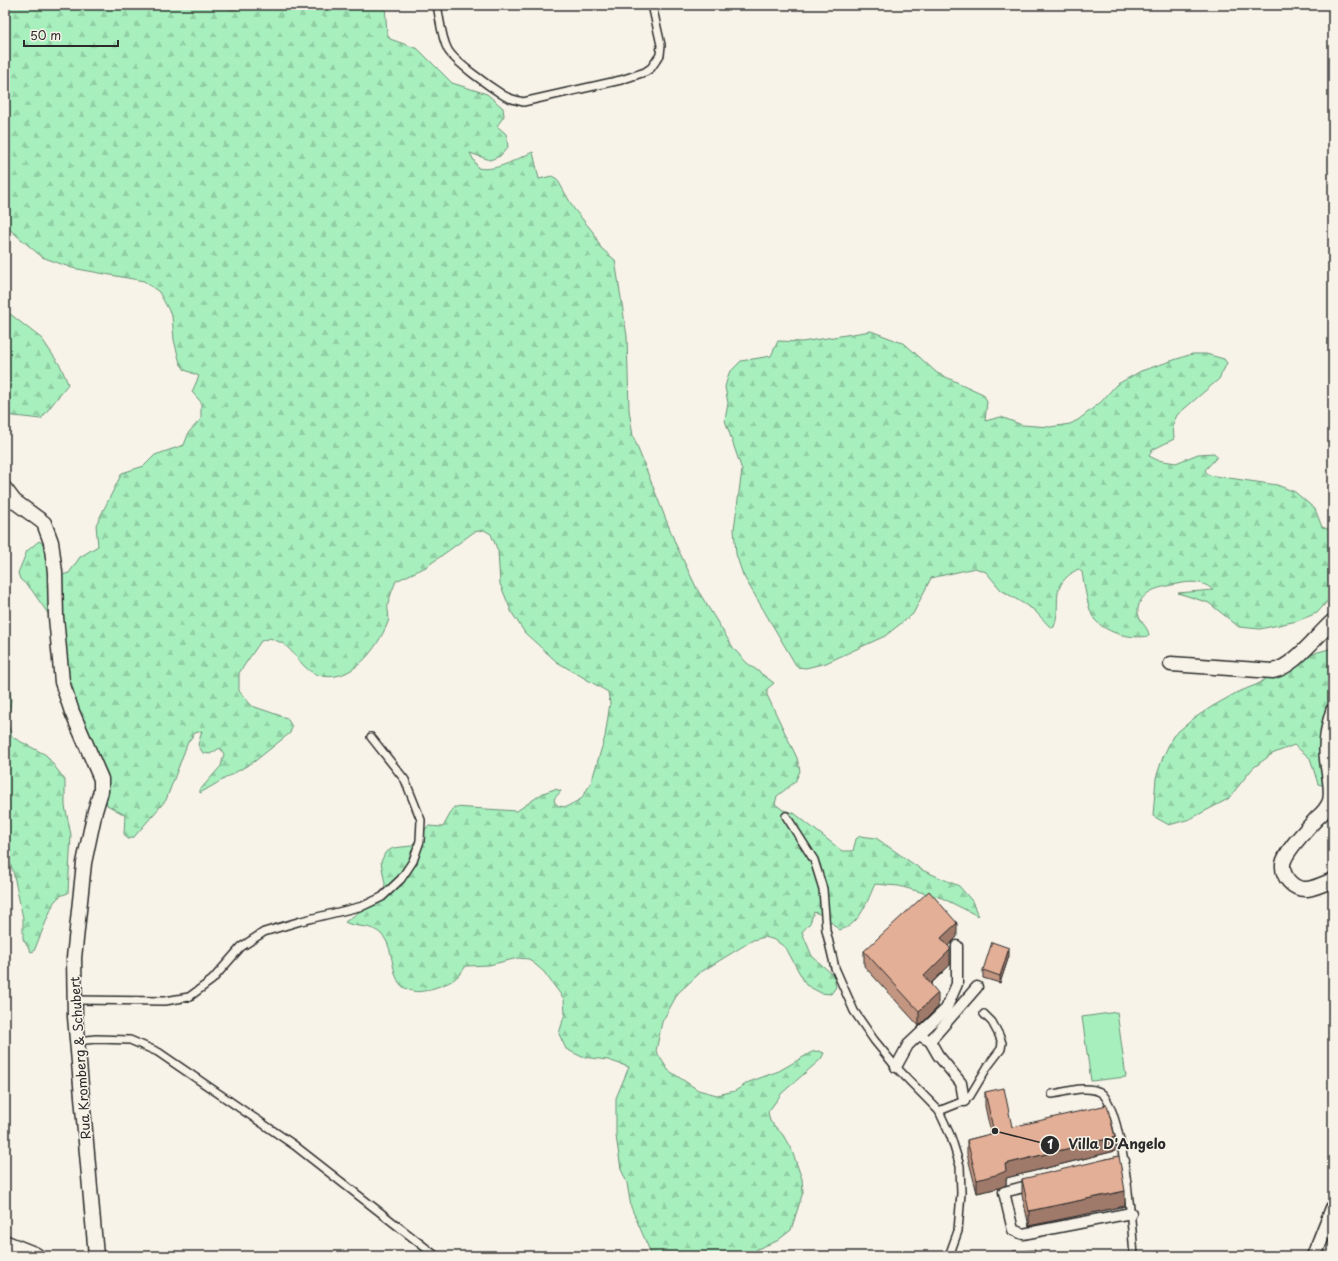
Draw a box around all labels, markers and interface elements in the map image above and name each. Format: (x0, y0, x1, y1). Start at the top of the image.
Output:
scale bar (24, 22, 118, 48)
text: 50 m (30, 26, 61, 44)
street label: Rua Kromberg & Schubert (64, 976, 95, 1140)
callout: Villa D'Angelo (1040, 1132, 1174, 1158)
text: Villa D'Angelo (1068, 1133, 1166, 1154)
text: 1 (1047, 1135, 1053, 1153)

